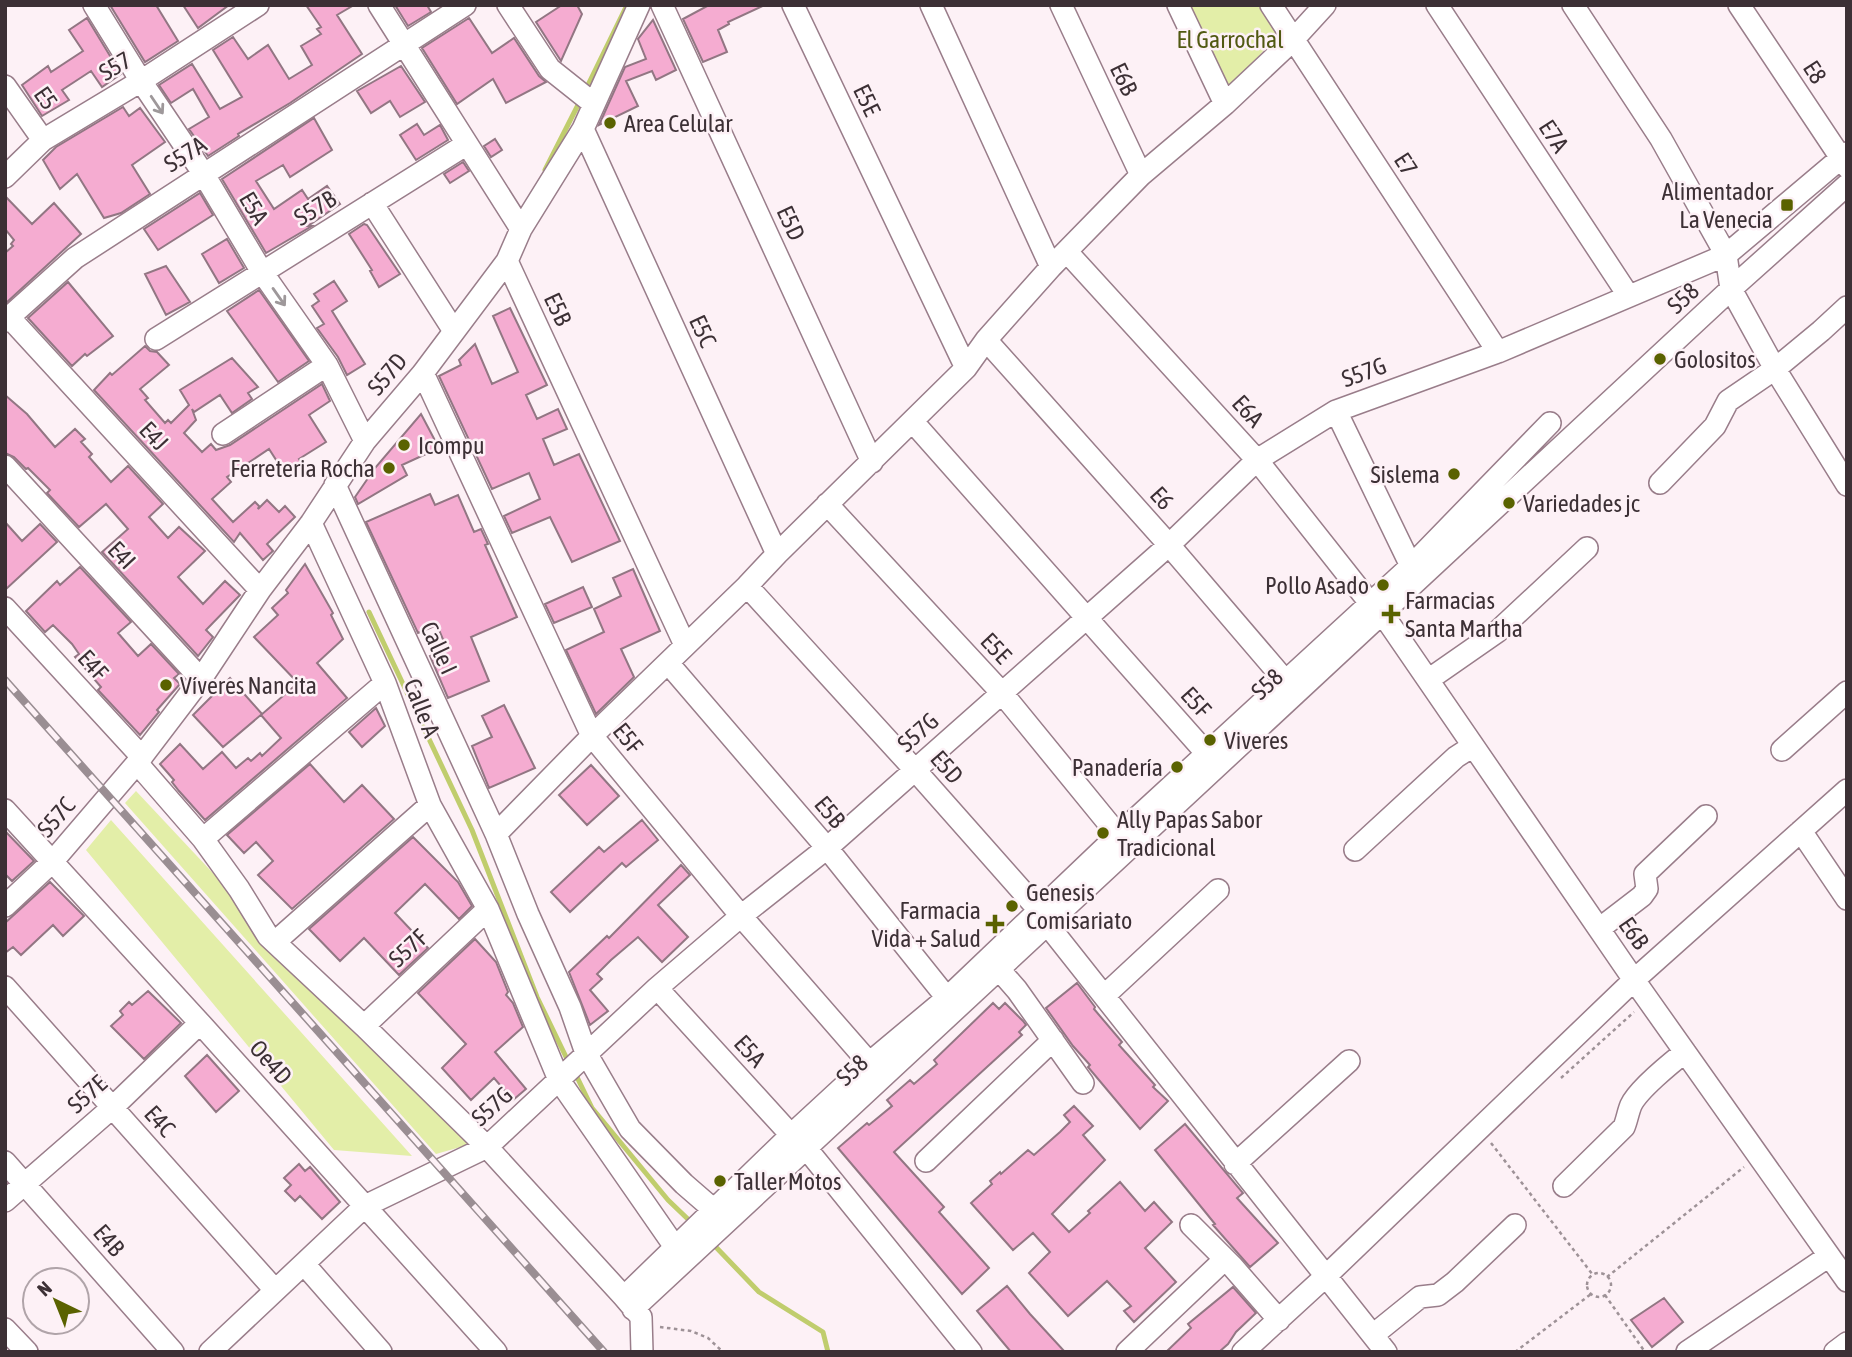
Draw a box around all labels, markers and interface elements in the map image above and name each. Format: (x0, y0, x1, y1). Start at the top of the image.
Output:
park label: El Garrochal (1176, 26, 1284, 53)
street label: S57 (94, 46, 136, 86)
street label: E8 (1798, 56, 1832, 88)
street label: E6B (1105, 58, 1144, 100)
street label: E5E (848, 80, 886, 120)
street label: E5 (29, 81, 63, 115)
one-way arrow (150, 94, 164, 114)
place label: Area Celular (624, 110, 733, 137)
marker: Area Celular (602, 115, 618, 131)
street label: E7A (1534, 115, 1575, 158)
street label: S57A (159, 130, 211, 177)
street label: E7 (1389, 148, 1423, 180)
place label: Alimentador La Venecia (1662, 178, 1774, 233)
street label: S57B (289, 185, 341, 231)
street label: E5A (234, 187, 274, 229)
marker: Alimentador La Venecia (1779, 197, 1795, 213)
street label: E5D (771, 201, 811, 245)
street label: S58 (1662, 277, 1704, 319)
one-way arrow (272, 286, 286, 306)
street label: E5B (539, 288, 577, 330)
street label: E5C (684, 311, 722, 352)
place label: Golositos (1674, 346, 1756, 373)
street label: S57D (362, 348, 412, 400)
marker: Golositos (1652, 351, 1668, 367)
street label: S57G (1338, 352, 1390, 392)
street label: E6A (1227, 390, 1269, 433)
street label: E4J (134, 416, 174, 456)
place label: Icompu (418, 432, 485, 459)
marker: Icompu (396, 437, 412, 453)
place label: Ferreteria Rocha (230, 455, 375, 482)
marker: Ferreteria Rocha (381, 460, 397, 476)
place label: Sislema (1370, 461, 1440, 488)
marker: Sislema (1446, 466, 1462, 482)
street label: E6 (1145, 481, 1179, 515)
place label: Variedades jc (1523, 490, 1640, 517)
marker: Variedades jc (1501, 495, 1517, 511)
street label: E4I (103, 536, 141, 574)
place label: Pollo Asado (1265, 572, 1369, 599)
marker: Pollo Asado (1375, 577, 1391, 593)
place label: Farmacias Santa Martha (1405, 587, 1523, 642)
marker: Farmacias Santa Martha (1383, 606, 1399, 622)
street label: Calle I (415, 617, 463, 679)
street label: E5E (975, 627, 1017, 669)
street label: E4F (73, 644, 114, 686)
street label: S58 (1246, 663, 1288, 705)
place label: Víveres Nancita (180, 672, 317, 699)
street label: Calle A (399, 675, 446, 741)
marker: Víveres Nancita (158, 677, 174, 693)
street label: E5F (1176, 681, 1217, 723)
street label: S57G (892, 707, 944, 757)
street label: E5F (608, 717, 649, 759)
place label: Viveres (1224, 727, 1288, 754)
marker: Viveres (1202, 732, 1218, 748)
street label: E5D (925, 745, 969, 789)
place label: Panadería (1072, 754, 1163, 781)
marker: Panadería (1169, 759, 1185, 775)
street label: E5B (809, 791, 851, 834)
street label: S57C (32, 792, 81, 842)
place label: Ally Papas Sabor Tradicional (1117, 806, 1263, 861)
marker: Ally Papas Sabor Tradicional (1095, 825, 1111, 841)
place label: Genesis Comisariato (1026, 879, 1132, 934)
place label: Farmacia Vida + Salud (872, 897, 981, 952)
marker: Genesis Comisariato (1004, 898, 1020, 914)
street label: E6B (1614, 912, 1655, 955)
marker: Farmacia Vida + Salud (987, 916, 1003, 932)
street label: S57F (383, 923, 433, 972)
street label: E5A (729, 1030, 771, 1073)
street label: Oe4D (244, 1035, 298, 1089)
street label: S58 (831, 1049, 873, 1091)
street label: S57E (62, 1070, 112, 1118)
street label: S57G (466, 1081, 518, 1131)
street label: E4C (139, 1100, 181, 1142)
place label: Taller Motos (734, 1168, 842, 1195)
marker: Taller Motos (712, 1173, 728, 1189)
street label: E4B (88, 1219, 130, 1262)
north arrow (21, 1266, 91, 1336)
text: N (33, 1277, 56, 1300)

